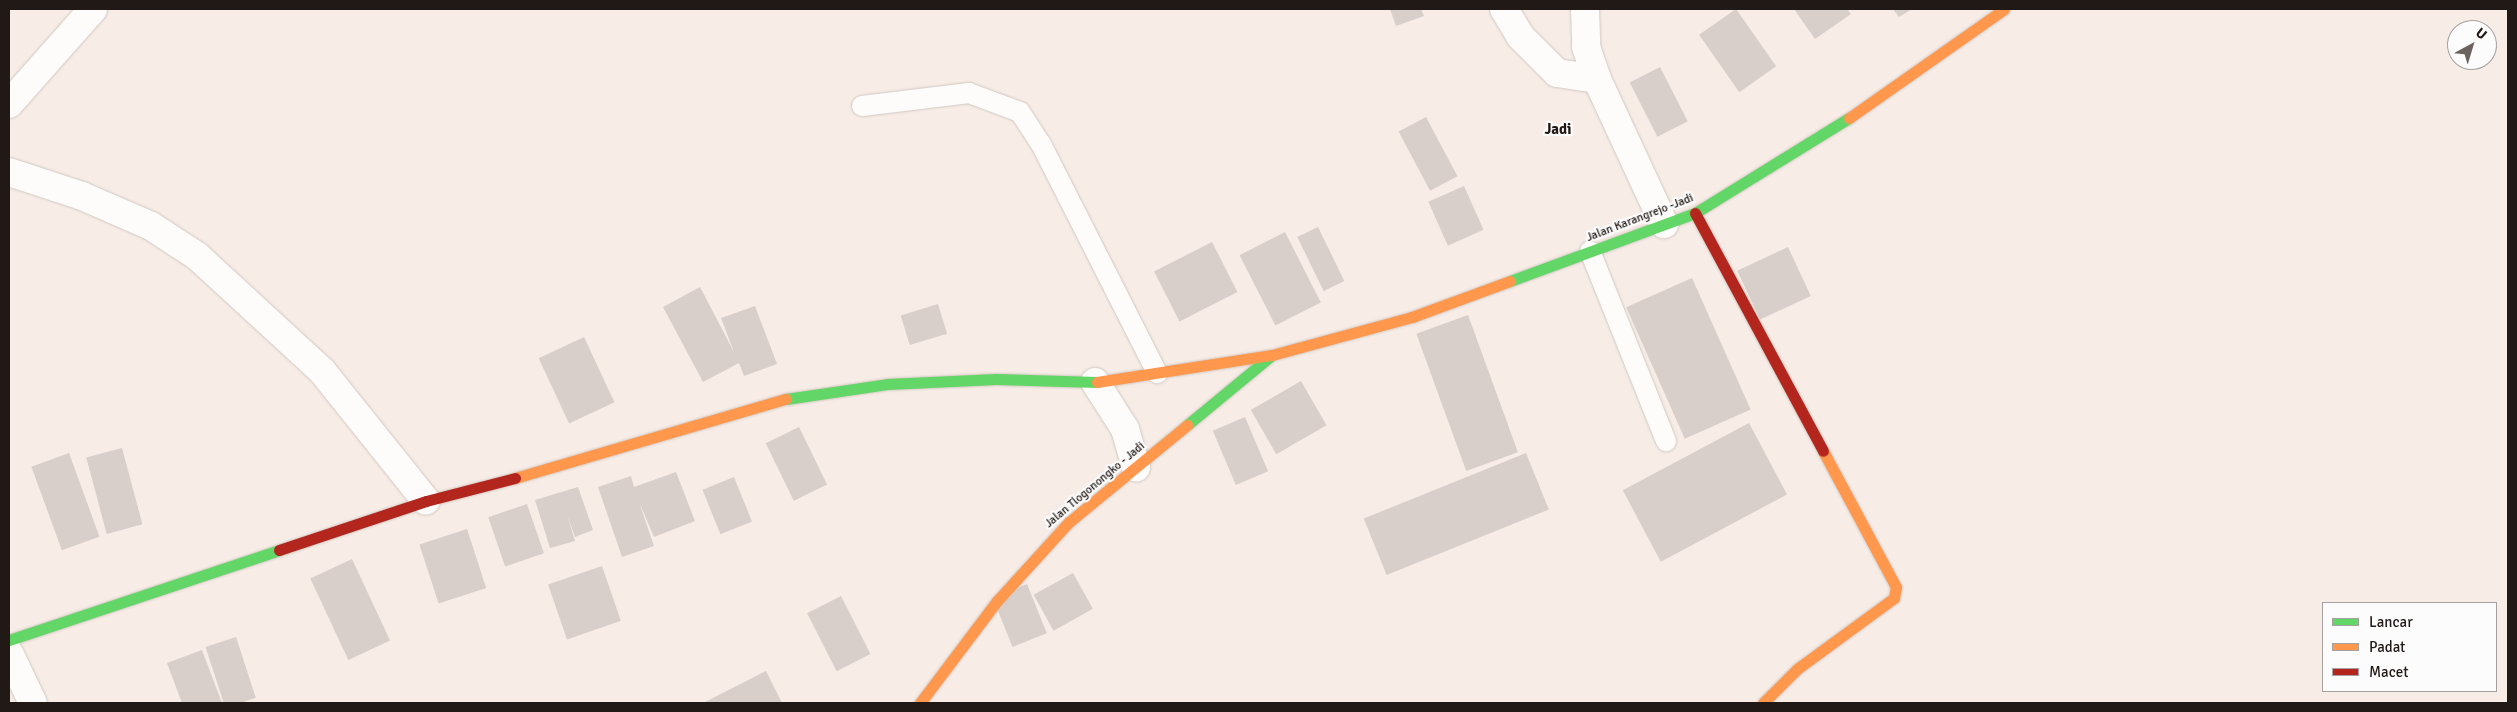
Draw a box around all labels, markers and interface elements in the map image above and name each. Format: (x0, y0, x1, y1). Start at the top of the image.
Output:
north arrow (2447, 20, 2497, 70)
text: U (2472, 24, 2490, 43)
district label: Jadi (1545, 121, 1571, 139)
street label: Jalan Karangrejo -Jadi (1584, 191, 1696, 245)
street label: Jalan Tlogonongko - Jadi (1042, 439, 1148, 531)
legend (2322, 602, 2497, 692)
text: Lancar (2369, 613, 2413, 631)
text: Padat (2369, 638, 2405, 656)
text: Macet (2369, 663, 2408, 681)

